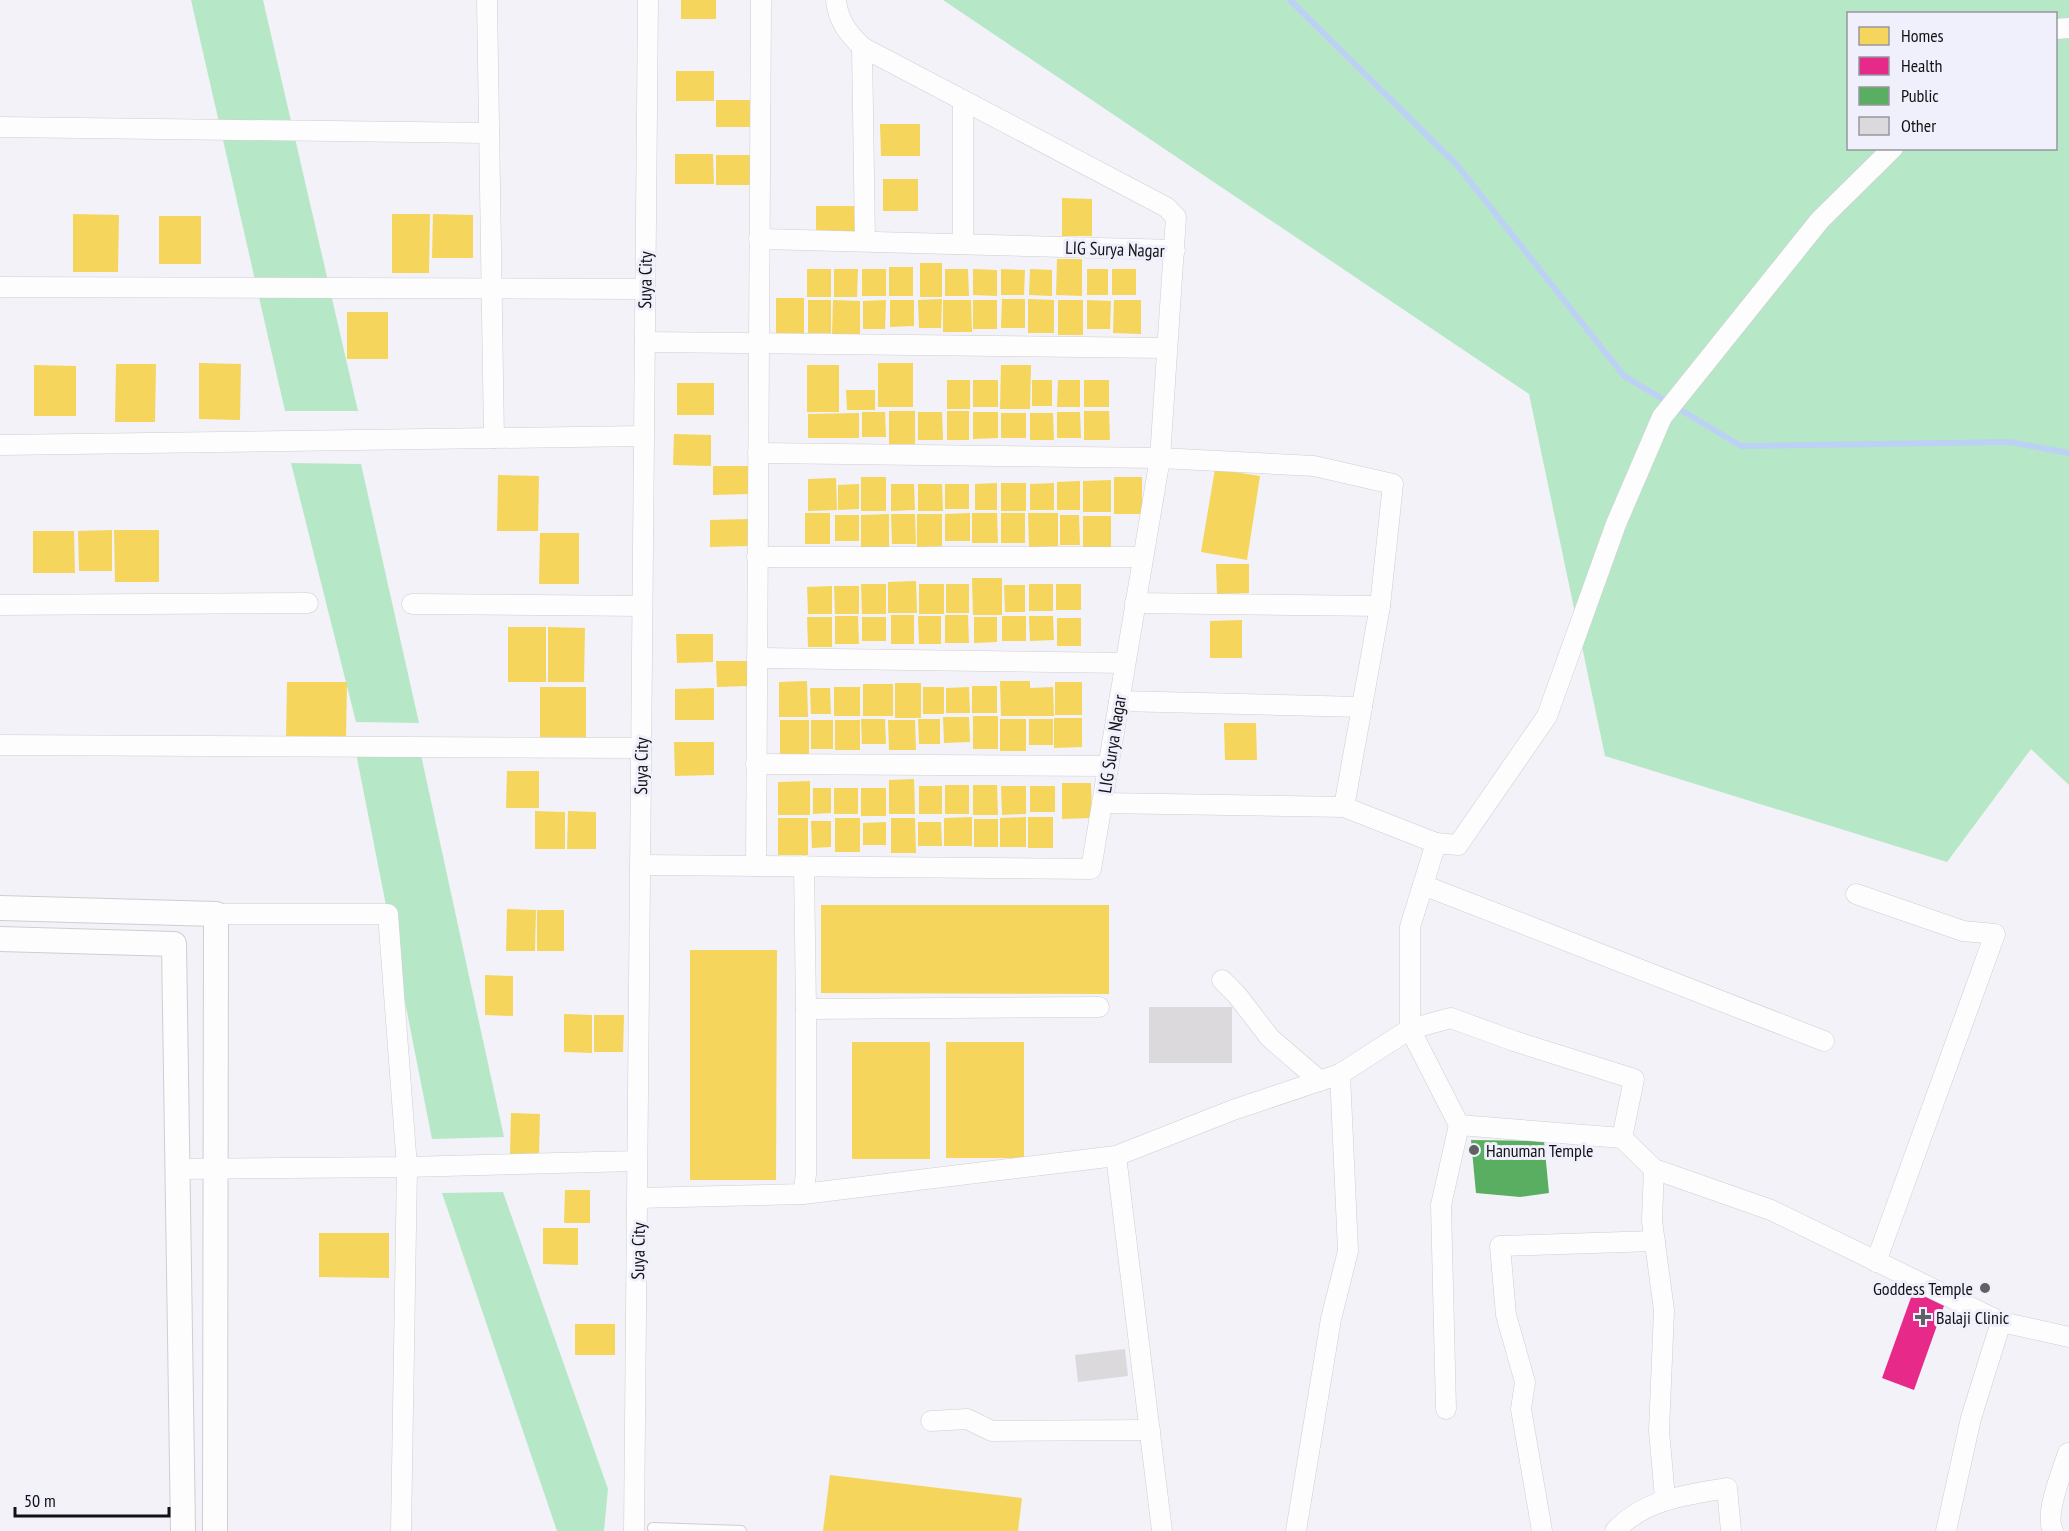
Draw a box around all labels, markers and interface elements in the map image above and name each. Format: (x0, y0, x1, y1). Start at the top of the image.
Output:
legend (1847, 12, 2057, 150)
text: Homes (1901, 24, 1944, 47)
text: Health (1901, 54, 1942, 77)
text: Public (1901, 84, 1939, 107)
text: Other (1901, 114, 1936, 137)
street label: LIG Surya Nagar (1065, 236, 1165, 262)
street label: Suya City (633, 251, 657, 309)
street label: LIG Surya Nagar (1093, 693, 1131, 795)
street label: Suya City (629, 737, 653, 795)
place label: Hanuman Temple (1486, 1139, 1594, 1162)
marker: Hanuman Temple (1467, 1143, 1481, 1157)
street label: Suya City (626, 1222, 650, 1280)
place label: Goddess Temple (1873, 1277, 1973, 1300)
marker: Goddess Temple (1978, 1281, 1992, 1295)
place label: Balaji Clinic (1936, 1306, 2010, 1329)
marker: Balaji Clinic (1914, 1308, 1932, 1326)
scale bar (15, 1480, 170, 1518)
text: 50 m (24, 1489, 56, 1512)

